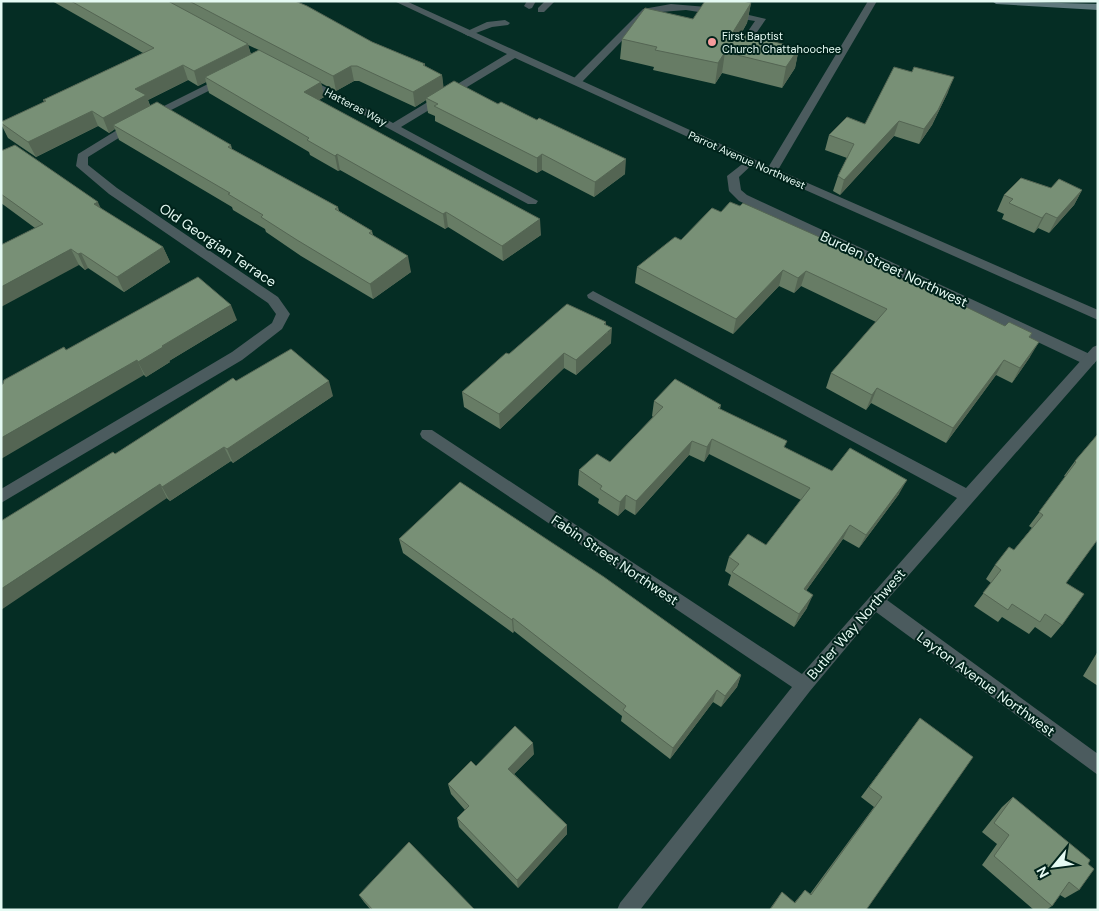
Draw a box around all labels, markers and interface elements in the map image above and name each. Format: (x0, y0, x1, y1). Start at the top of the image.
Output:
place label: First Baptist Church Chattahoochee (722, 29, 841, 56)
marker: First Baptist Church Chattahoochee (706, 36, 718, 48)
street label: Hatteras Way (322, 85, 390, 129)
street label: Parrot Avenue Northwest (686, 128, 808, 192)
street label: Old Georgian Terrace (156, 199, 280, 291)
street label: Burden Street Northwest (817, 227, 971, 311)
street label: Fabin Street Northwest (548, 511, 682, 609)
street label: Butler Way Northwest (803, 565, 909, 683)
street label: Layton Avenue Northwest (913, 628, 1059, 740)
north arrow (1029, 841, 1079, 891)
text: N (1032, 863, 1053, 881)

